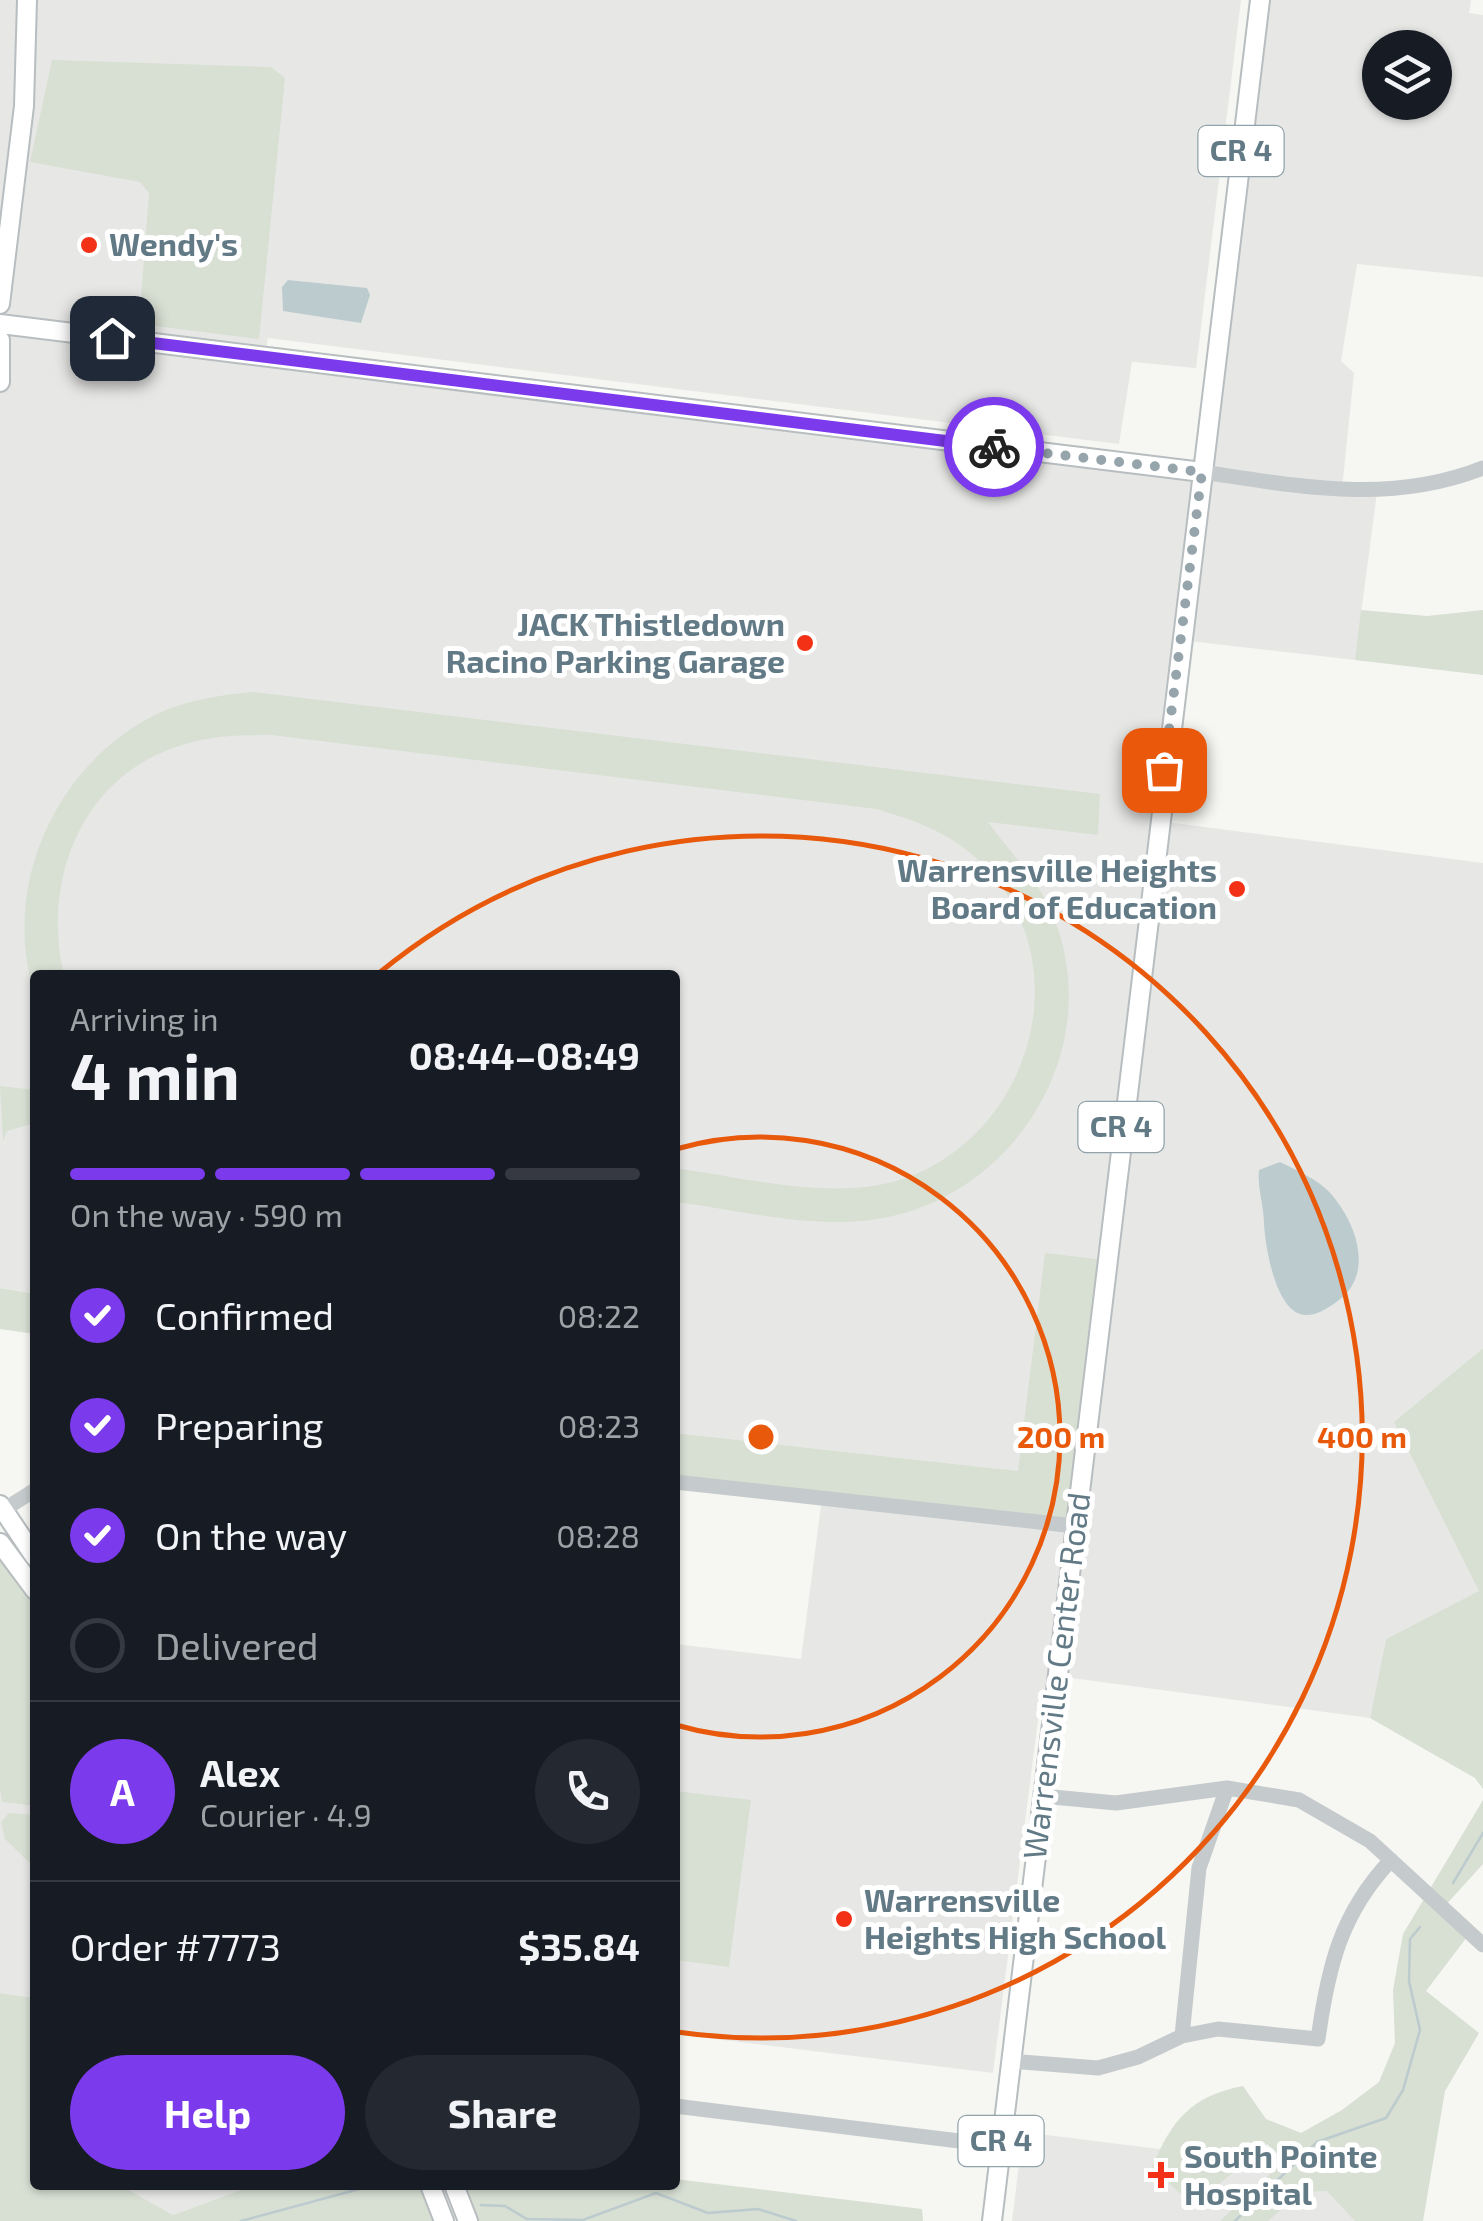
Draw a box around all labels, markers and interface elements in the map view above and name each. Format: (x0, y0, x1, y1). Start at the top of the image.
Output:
map controls (1362, 30, 1452, 120)
button: layers (1362, 30, 1452, 120)
road number: CR 4 (1198, 126, 1284, 176)
place label: Wendy's (109, 224, 238, 263)
marker: Wendy's (78, 234, 100, 256)
pin (70, 296, 155, 381)
icon: home (85, 311, 140, 366)
courier (944, 397, 1044, 497)
icon: bike (967, 420, 1022, 475)
place label: JACK Thistledown Racino Parking Garage (446, 604, 785, 679)
marker: JACK Thistledown Racino Parking Garage (794, 632, 816, 654)
pin (1122, 728, 1207, 813)
icon: bag (1137, 743, 1192, 798)
place label: Warrensville Heights Board of Education (897, 850, 1217, 925)
marker: Warrensville Heights Board of Education (1226, 878, 1248, 900)
text: Arriving in (70, 999, 219, 1037)
text: 08:44–08:49 (409, 1032, 640, 1078)
text: 4 min (70, 1035, 240, 1113)
road number: CR 4 (1078, 1102, 1164, 1152)
text: On the way · 590 m (70, 1195, 343, 1233)
icon: check (70, 1288, 125, 1343)
text: Confirmed (155, 1292, 334, 1338)
text: 08:22 (558, 1296, 640, 1334)
icon: check (70, 1398, 125, 1453)
text: Preparing (155, 1402, 323, 1448)
text: 08:23 (558, 1406, 640, 1444)
text: 200 m (1017, 1418, 1105, 1454)
text: 400 m (1317, 1418, 1407, 1454)
centre of rings (743, 1419, 779, 1455)
street label: Warrensville Center Road (1014, 1490, 1096, 1861)
icon: check (70, 1508, 125, 1563)
text: On the way (155, 1512, 347, 1558)
text: 08:28 (556, 1516, 640, 1554)
text: Delivered (155, 1622, 319, 1668)
button: phone (535, 1739, 640, 1844)
text: Alex (200, 1749, 280, 1795)
text: A (110, 1768, 135, 1814)
text: Courier · 4.9 (200, 1795, 372, 1833)
place label: Warrensville Heights High School (864, 1880, 1167, 1955)
marker: Warrensville Heights High School (833, 1908, 855, 1930)
text: Order #7773 (70, 1923, 281, 1969)
text: $35.84 (518, 1923, 640, 1969)
button: Help (70, 2055, 345, 2170)
button: Share (365, 2055, 640, 2170)
road number: CR 4 (958, 2116, 1044, 2166)
place label: South Pointe Hospital (1184, 2136, 1378, 2211)
marker: South Pointe Hospital (1148, 2162, 1174, 2188)

